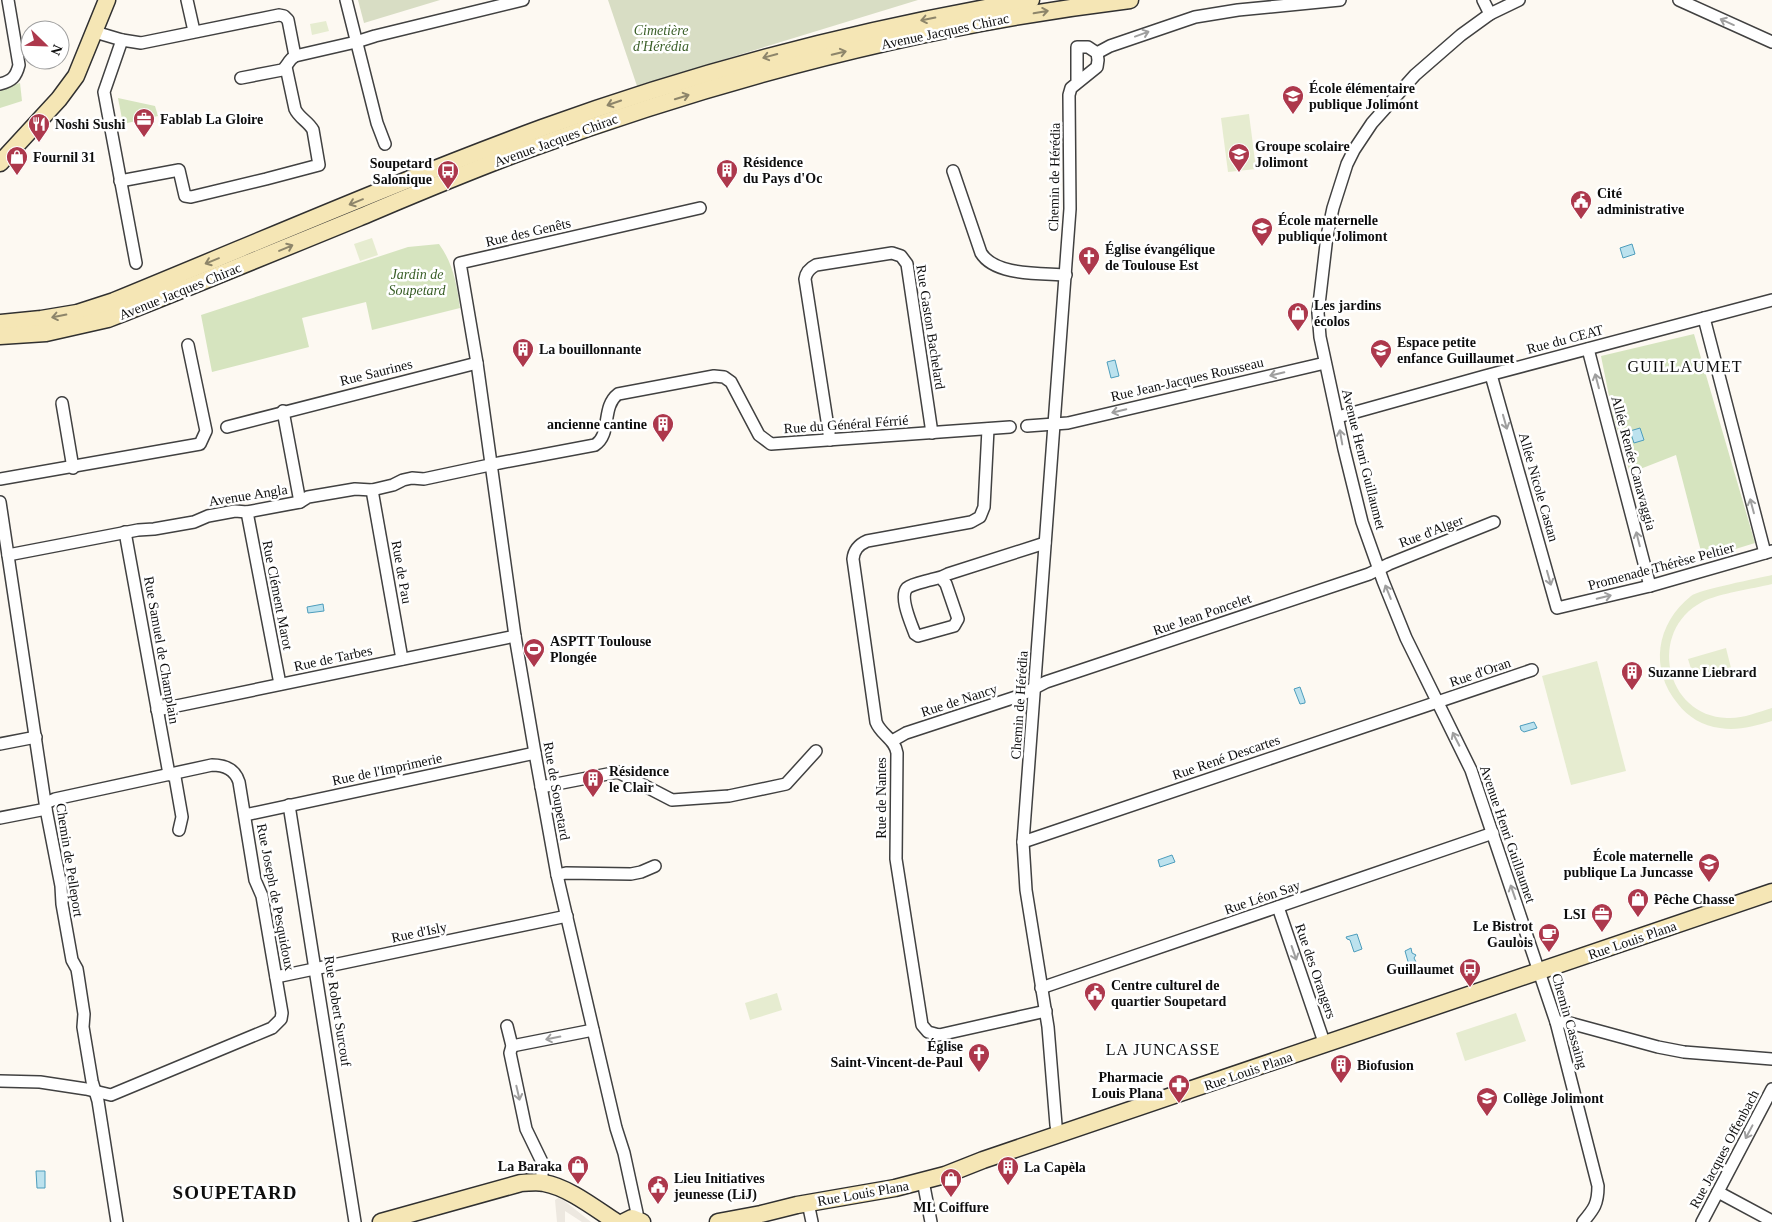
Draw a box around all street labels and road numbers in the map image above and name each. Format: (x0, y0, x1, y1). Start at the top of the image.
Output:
street label: Avenue Jacques Chirac (880, 11, 1010, 52)
street label: Avenue Jacques Chirac (492, 111, 620, 170)
street label: Chemin de Hérédia (1046, 122, 1063, 232)
street label: Rue des Genêts (484, 215, 572, 250)
street label: Avenue Jacques Chirac (117, 260, 243, 323)
street label: Rue Gaston Bachelard (913, 264, 948, 390)
street label: Rue du CEAT (1525, 322, 1605, 357)
street label: Rue Jean-Jacques Rousseau (1109, 355, 1265, 404)
street label: Rue Saurines (338, 356, 414, 389)
street label: Avenue Henri Guillaumet (1339, 387, 1388, 531)
street label: Allée Renée Canavaggia (1608, 394, 1659, 533)
street label: Rue du Général Férrié (783, 413, 909, 436)
street label: Allée Nicole Castan (1516, 431, 1561, 543)
street label: Avenue Angla (208, 482, 289, 509)
street label: Rue d'Alger (1397, 512, 1466, 551)
street label: Rue Clément Marot (260, 539, 296, 651)
street label: Rue de Pau (389, 539, 414, 605)
street label: Promenade Thérèse Peltier (1586, 540, 1736, 593)
street label: Rue Samuel de Champlain (141, 575, 182, 725)
street label: Rue Jean Poncelet (1151, 591, 1253, 638)
street label: Rue de Tarbes (293, 643, 374, 674)
street label: Chemin de Hérédia (1008, 649, 1031, 760)
street label: Rue d'Oran (1448, 655, 1513, 690)
street label: Rue de Nancy (919, 681, 999, 720)
street label: Rue René Descartes (1170, 732, 1282, 783)
street label: Rue de Soupetard (540, 741, 573, 841)
street label: Rue de l'Imprimerie (331, 750, 444, 788)
street label: Rue de Nantes (874, 757, 889, 839)
street label: Avenue Henri Guillaumet (1477, 763, 1538, 905)
street label: Chemin de Pelleport (53, 802, 86, 918)
street label: Rue Joseph de Pesquidoux (254, 822, 297, 972)
street label: Rue Léon Say (1222, 877, 1302, 917)
street label: Rue Louis Plana (1586, 918, 1679, 963)
street label: Rue d'Isly (390, 919, 448, 946)
street label: Rue des Orangers (1292, 922, 1339, 1021)
street label: Rue Robert Surcouf (321, 955, 354, 1068)
street label: Chemin Cassaing (1549, 972, 1590, 1070)
street label: Rue Louis Plana (1202, 1049, 1295, 1094)
street label: Rue Jacques Offenbach (1687, 1087, 1762, 1211)
street label: Rue Louis Plana (816, 1178, 911, 1209)

